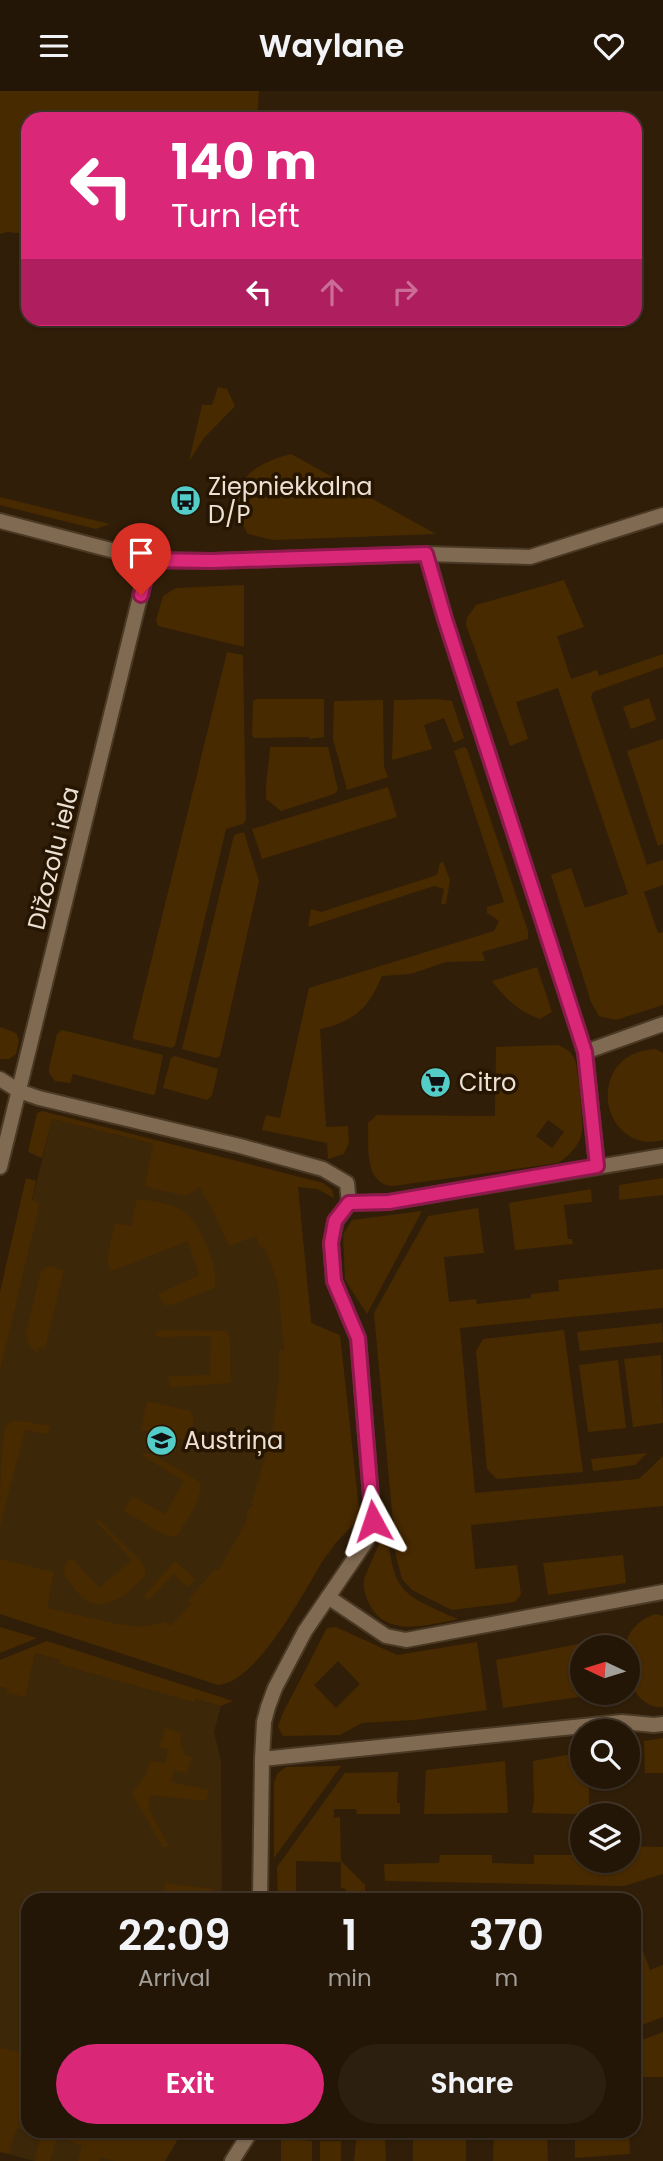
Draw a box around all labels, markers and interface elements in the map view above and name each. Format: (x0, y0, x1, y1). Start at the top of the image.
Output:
text: Waylane (259, 23, 404, 68)
icon: menu (35, 27, 73, 65)
icon: heart (590, 27, 628, 65)
text: 140 m (171, 128, 317, 196)
icon: left (56, 140, 147, 231)
text: Turn left (171, 193, 300, 238)
icon: left (240, 273, 278, 311)
icon: ahead (313, 273, 351, 311)
icon: right (386, 273, 424, 311)
place label: Ziepniekkalna D/P (208, 470, 373, 531)
bus stop icon: Ziepniekkalna D/P (168, 483, 202, 517)
pin (111, 523, 171, 595)
icon: arrive (122, 534, 160, 572)
street label: Dižozolu iela (19, 783, 87, 933)
supermarket icon: Citro (419, 1065, 453, 1099)
place label: Citro (459, 1066, 516, 1099)
school or university icon: Austriņa (144, 1423, 178, 1457)
place label: Austriņa (184, 1424, 283, 1457)
position arrow (336, 1484, 410, 1558)
north arrow (570, 1635, 640, 1705)
map controls (570, 1635, 640, 1873)
button: search (570, 1719, 640, 1789)
button: layers (570, 1803, 640, 1873)
text: 22:09 (118, 1906, 231, 1965)
text: 1 (342, 1906, 357, 1965)
text: 370 (469, 1906, 544, 1965)
text: Arrival (138, 1962, 211, 1994)
text: min (328, 1962, 372, 1994)
text: m (494, 1962, 518, 1994)
button: Exit (56, 2044, 324, 2124)
button: Share (338, 2044, 606, 2124)

